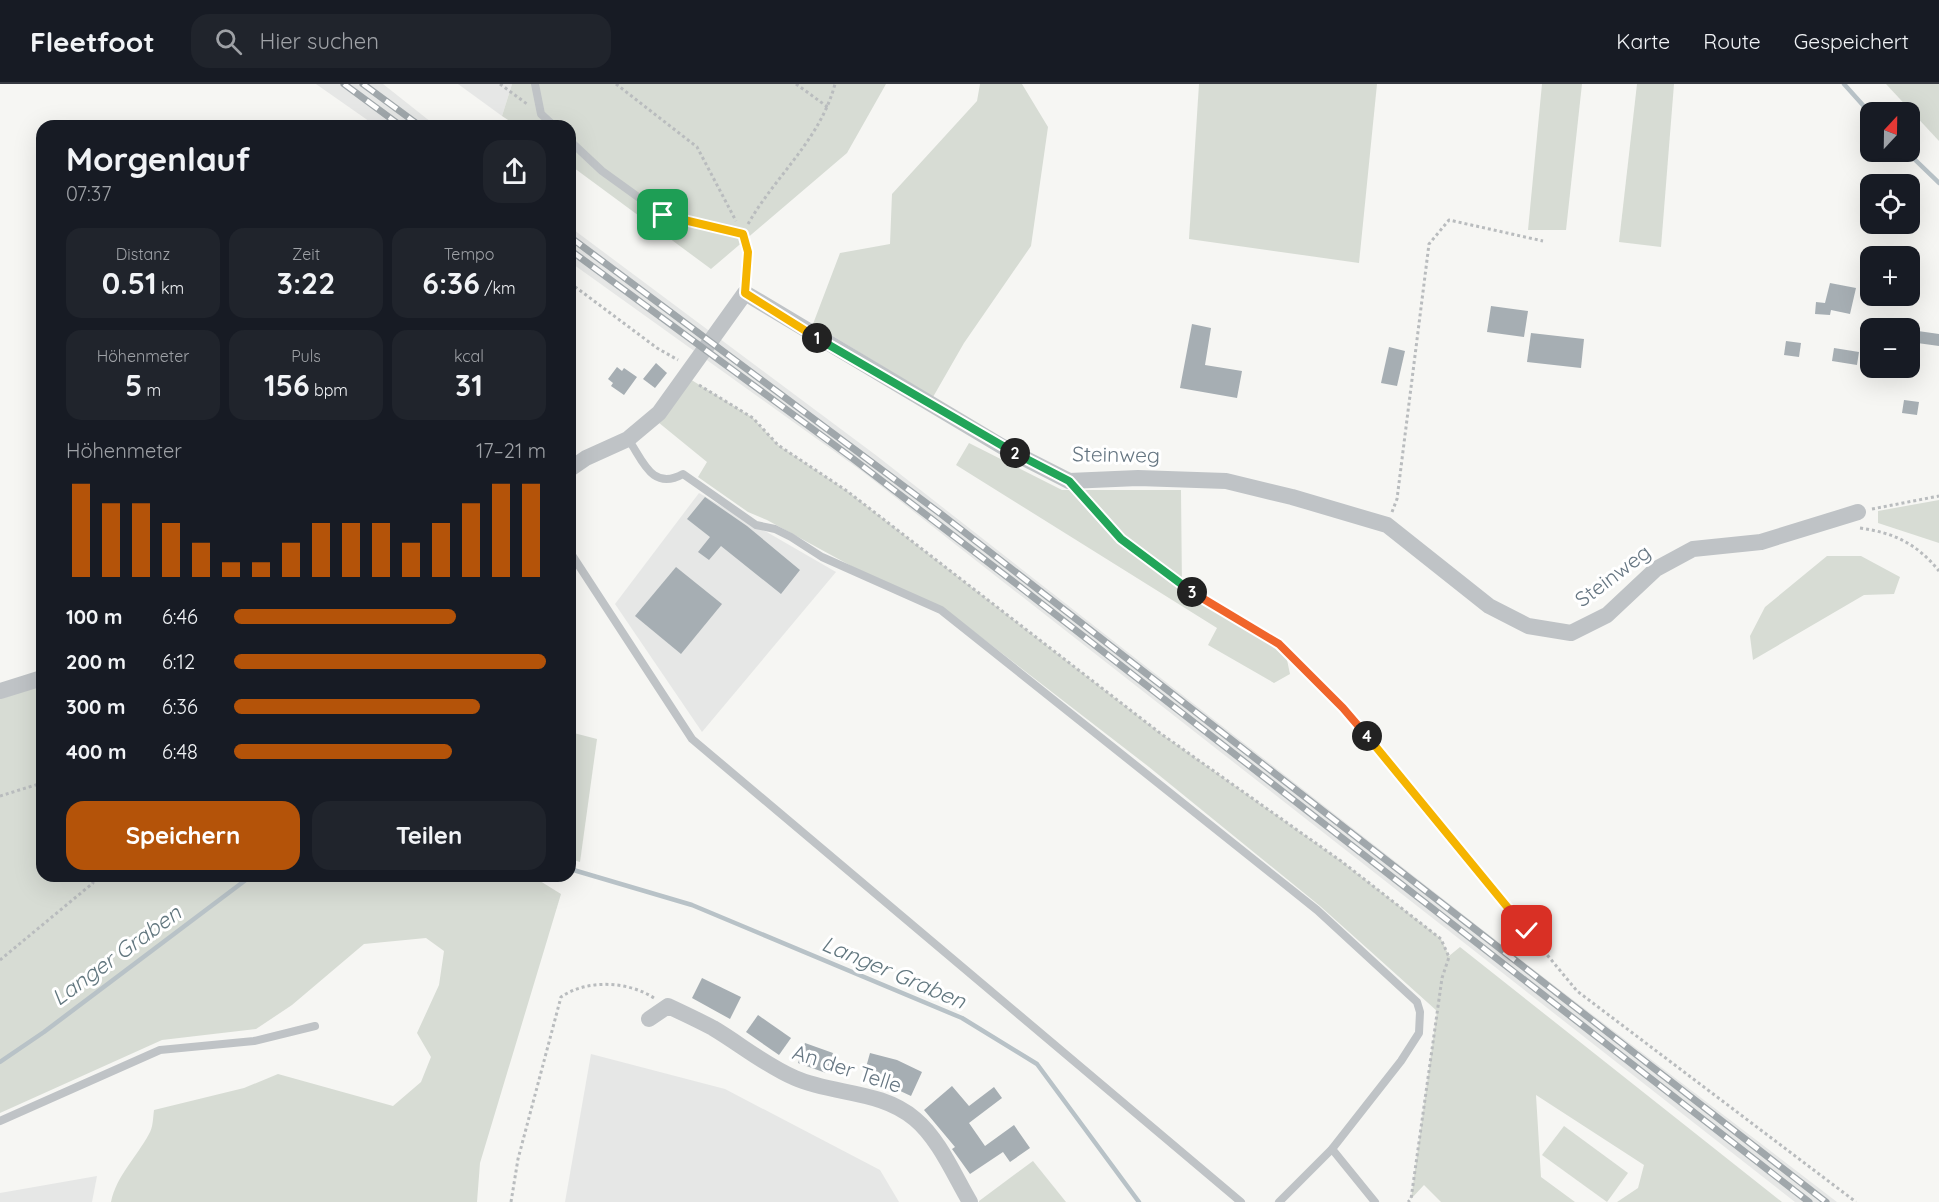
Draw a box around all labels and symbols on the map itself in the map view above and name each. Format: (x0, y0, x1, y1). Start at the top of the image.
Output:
north arrow (1860, 102, 1920, 162)
pin (637, 189, 688, 240)
pin: 1 (802, 323, 832, 353)
pin: 2 (1000, 438, 1030, 468)
street label: Steinweg (1072, 440, 1160, 468)
street label: Steinweg (1569, 538, 1655, 612)
pin: 3 (1177, 577, 1207, 607)
pin: 4 (1352, 721, 1382, 751)
water label: Langer Graben (46, 898, 187, 1011)
pin (1501, 905, 1552, 956)
water label: Langer Graben (818, 929, 971, 1015)
street label: An der Telle (789, 1038, 905, 1098)

